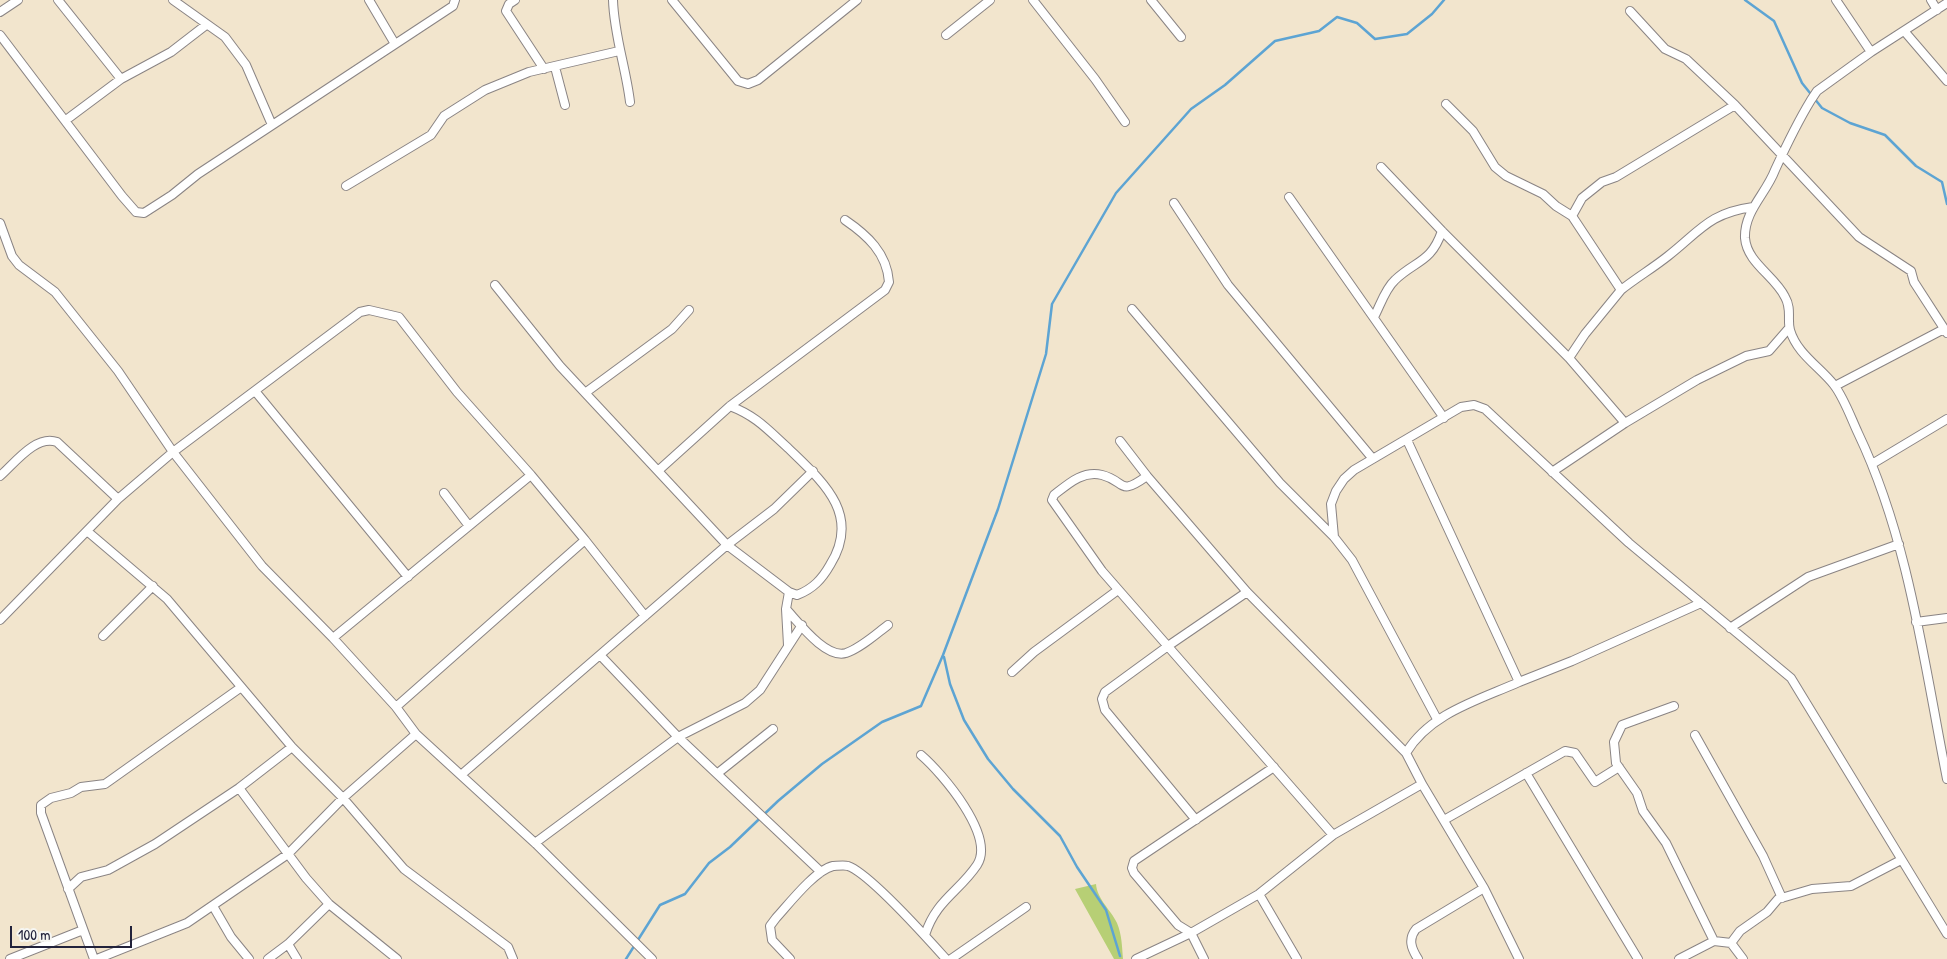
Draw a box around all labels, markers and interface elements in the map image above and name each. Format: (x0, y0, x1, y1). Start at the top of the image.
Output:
scale bar (12, 916, 135, 948)
text: 100 m (18, 924, 51, 945)

